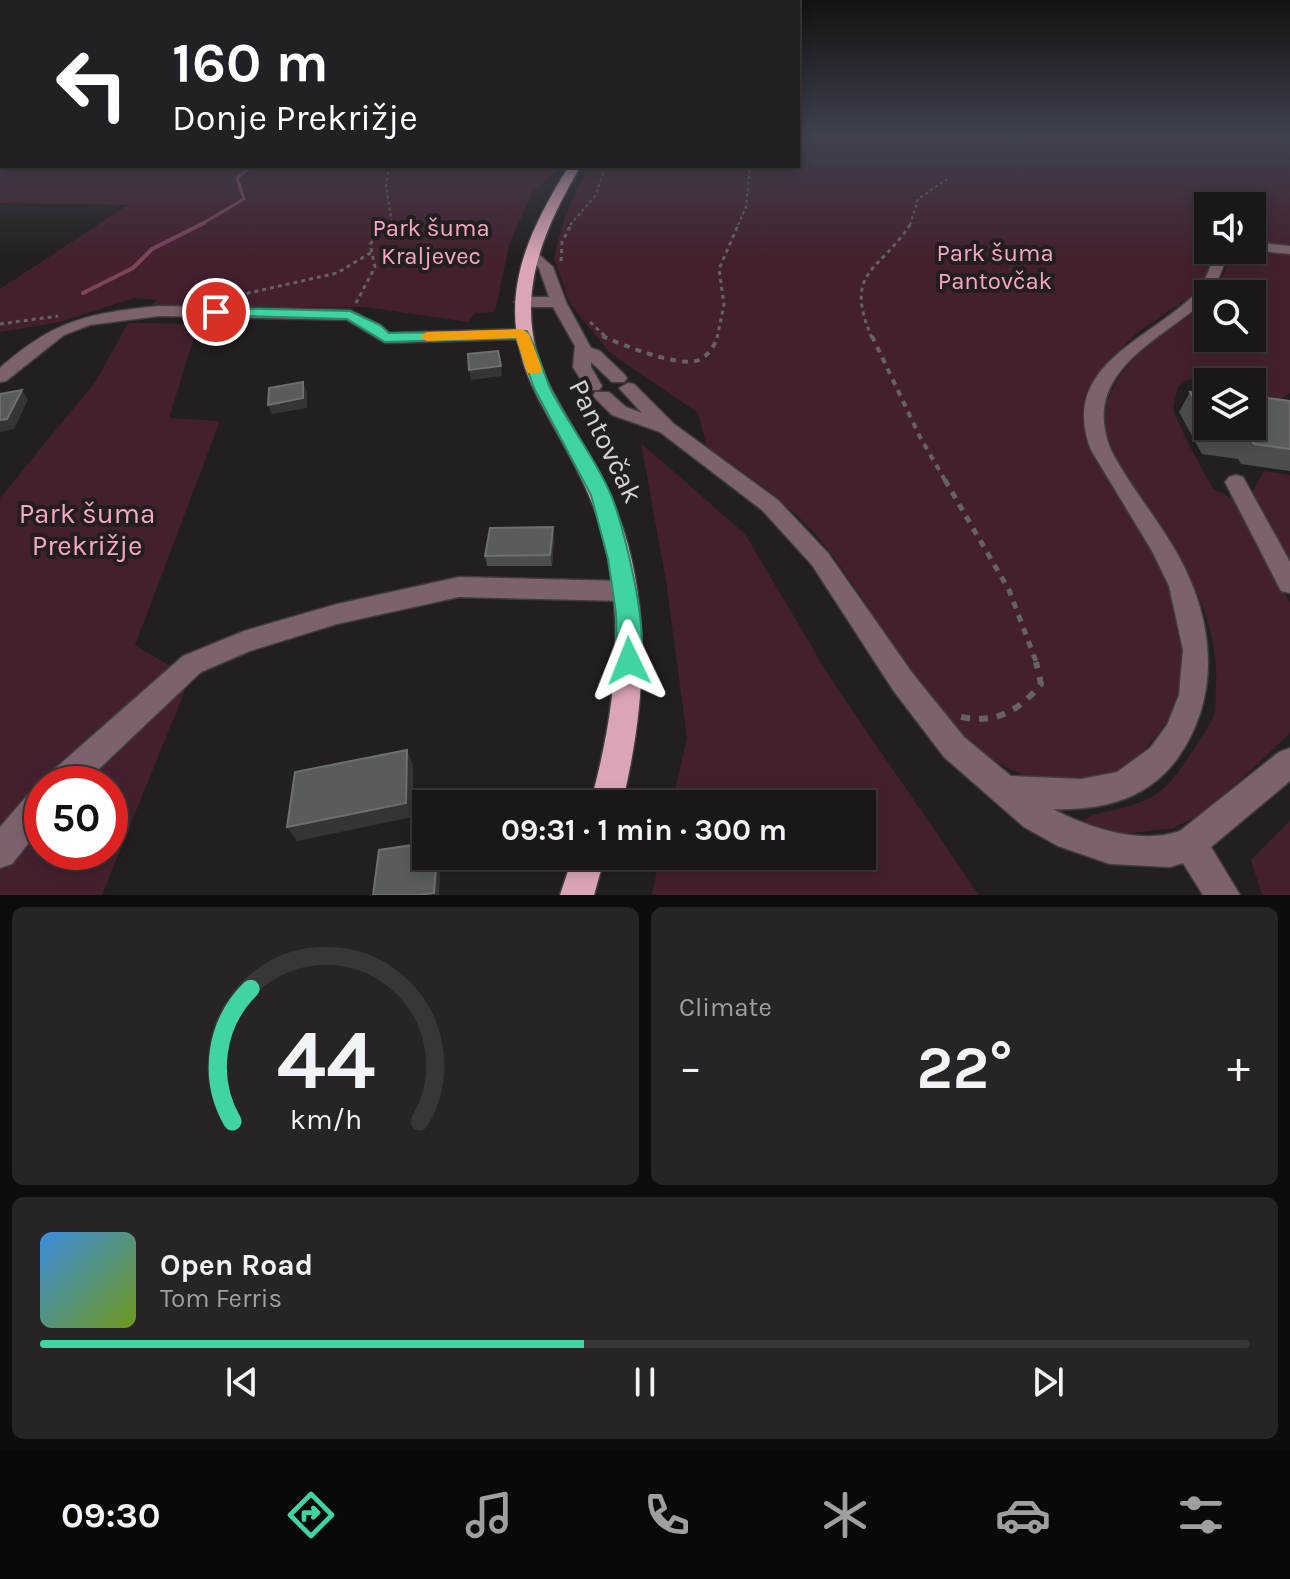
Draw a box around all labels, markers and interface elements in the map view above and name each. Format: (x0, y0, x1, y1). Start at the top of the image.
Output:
text: 160 m (172, 30, 329, 95)
icon: left (40, 32, 144, 136)
text: Donje Prekrižje (172, 97, 418, 139)
map controls (1194, 192, 1266, 440)
button: sound (1194, 192, 1266, 264)
park label: Park šuma Kraljevec (372, 214, 490, 270)
park label: Park šuma Pantovčak (936, 239, 1054, 295)
pin (182, 278, 250, 346)
button: search (1194, 280, 1266, 352)
icon: arrive (194, 290, 238, 334)
button: layers (1194, 368, 1266, 440)
street label: Pantovčak (562, 374, 650, 508)
park label: Park šuma Prekrižje (19, 497, 155, 562)
position arrow (587, 619, 671, 703)
speed limit sign: 50 (24, 766, 128, 870)
text: 09:31 · 1 min · 300 m (501, 812, 787, 848)
text: Climate (679, 992, 772, 1023)
text: 44 (276, 1012, 375, 1109)
text: 22° (917, 1033, 1012, 1103)
text: − (679, 1042, 702, 1093)
text: + (1227, 1042, 1250, 1093)
text: km/h (289, 1103, 362, 1136)
text: Open Road (160, 1247, 313, 1283)
text: Tom Ferris (160, 1283, 282, 1314)
icon: previous (220, 1360, 264, 1404)
icon: pause (623, 1360, 667, 1404)
icon: next (1026, 1360, 1070, 1404)
icon: directions (283, 1487, 339, 1543)
icon: music (461, 1487, 517, 1543)
icon: phone (639, 1487, 695, 1543)
icon: climate (817, 1487, 873, 1543)
icon: car (995, 1487, 1051, 1543)
icon: filters (1173, 1487, 1229, 1543)
text: 09:30 (61, 1494, 161, 1536)

